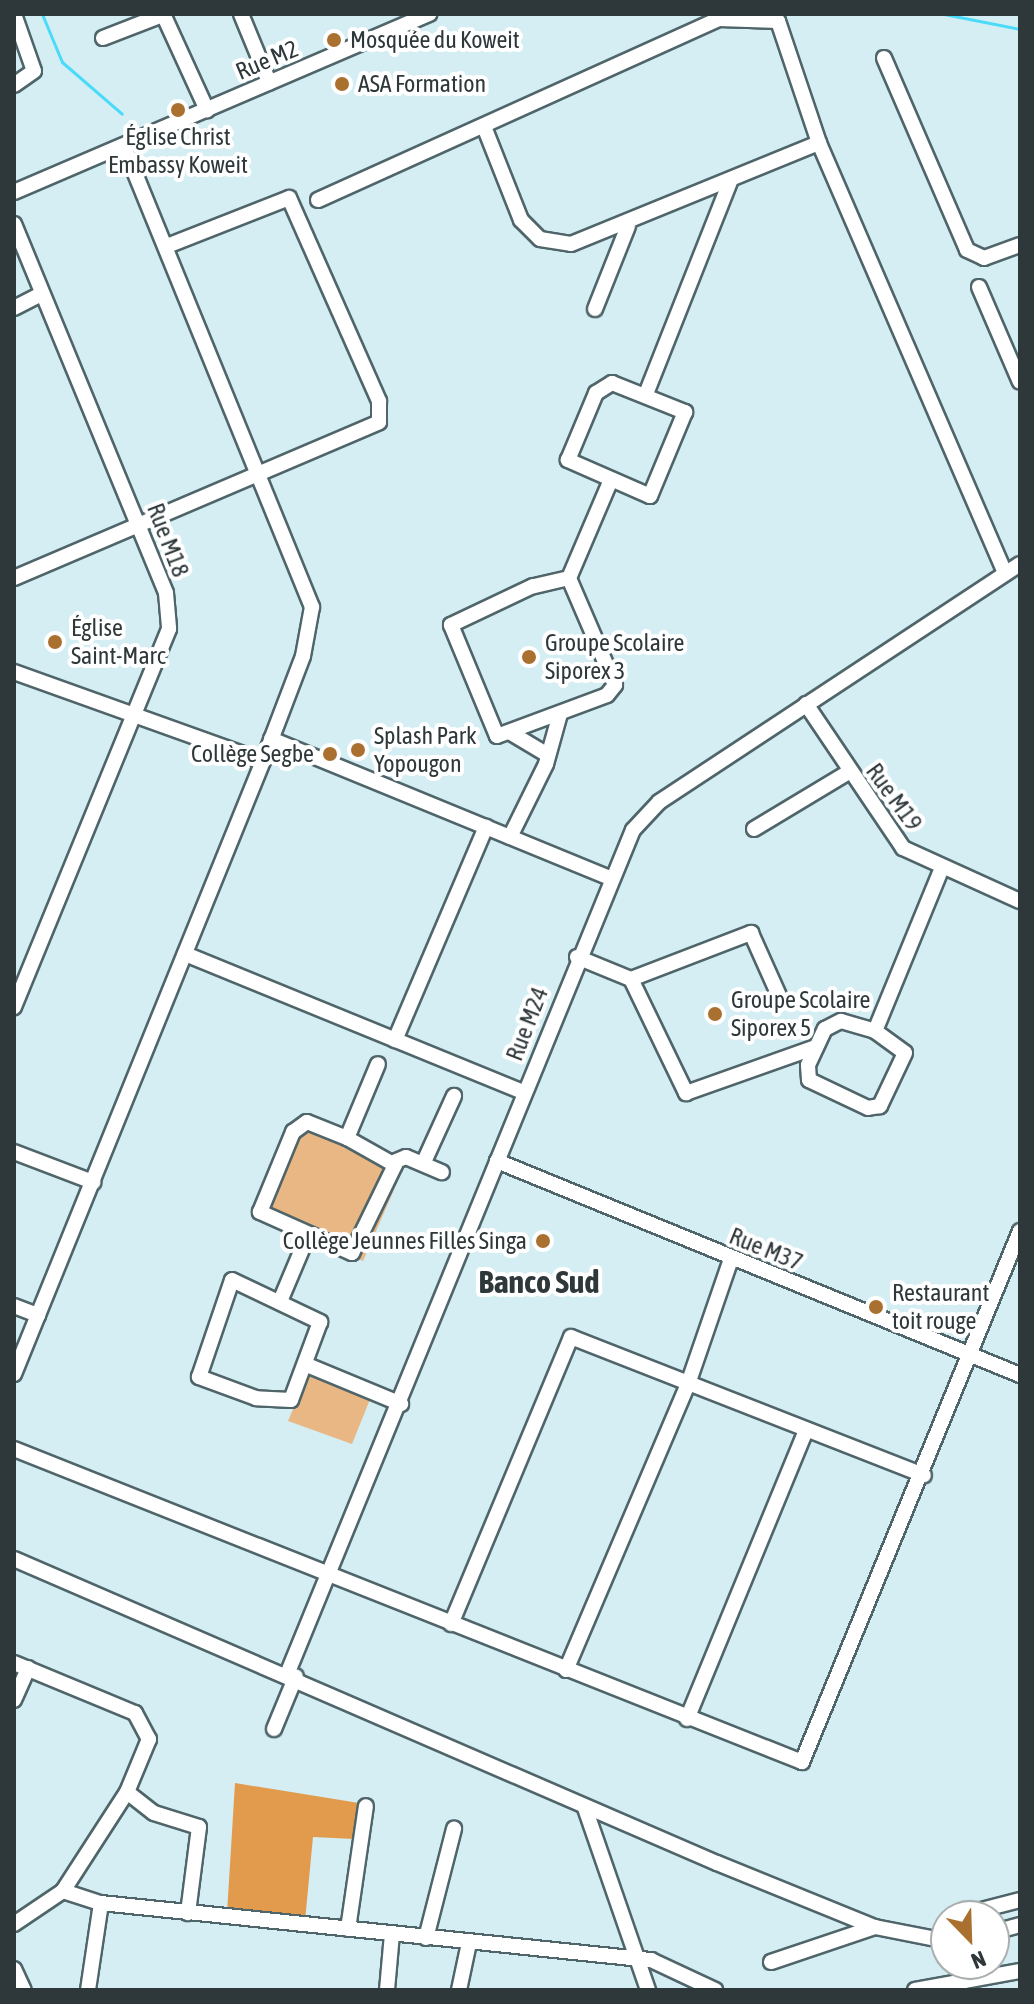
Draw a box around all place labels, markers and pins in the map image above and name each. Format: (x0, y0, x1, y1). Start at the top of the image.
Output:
place label: Mosquée du Koweit (350, 26, 520, 54)
marker: Mosquée du Koweit (325, 31, 343, 49)
place label: ASA Formation (358, 70, 486, 98)
marker: ASA Formation (333, 75, 351, 93)
marker: Église Christ Embassy Koweit (169, 101, 187, 119)
place label: Église Christ Embassy Koweit (108, 123, 248, 179)
place label: Église Saint-Marc (71, 614, 166, 670)
place label: Groupe Scolaire Siporex 3 (545, 629, 684, 685)
marker: Église Saint-Marc (46, 633, 64, 651)
marker: Groupe Scolaire Siporex 3 (520, 648, 538, 666)
place label: Splash Park Yopougon (374, 722, 476, 778)
place label: Collège Segbe (191, 740, 314, 768)
marker: Splash Park Yopougon (349, 741, 367, 759)
marker: Collège Segbe (321, 745, 339, 763)
place label: Groupe Scolaire Siporex 5 (731, 986, 870, 1042)
marker: Groupe Scolaire Siporex 5 (706, 1005, 724, 1023)
place label: Collège Jeunnes Filles Singa (283, 1227, 527, 1255)
marker: Collège Jeunnes Filles Singa (534, 1232, 552, 1250)
place label: Restaurant toit rouge (892, 1279, 989, 1335)
marker: Restaurant toit rouge (867, 1298, 885, 1316)

